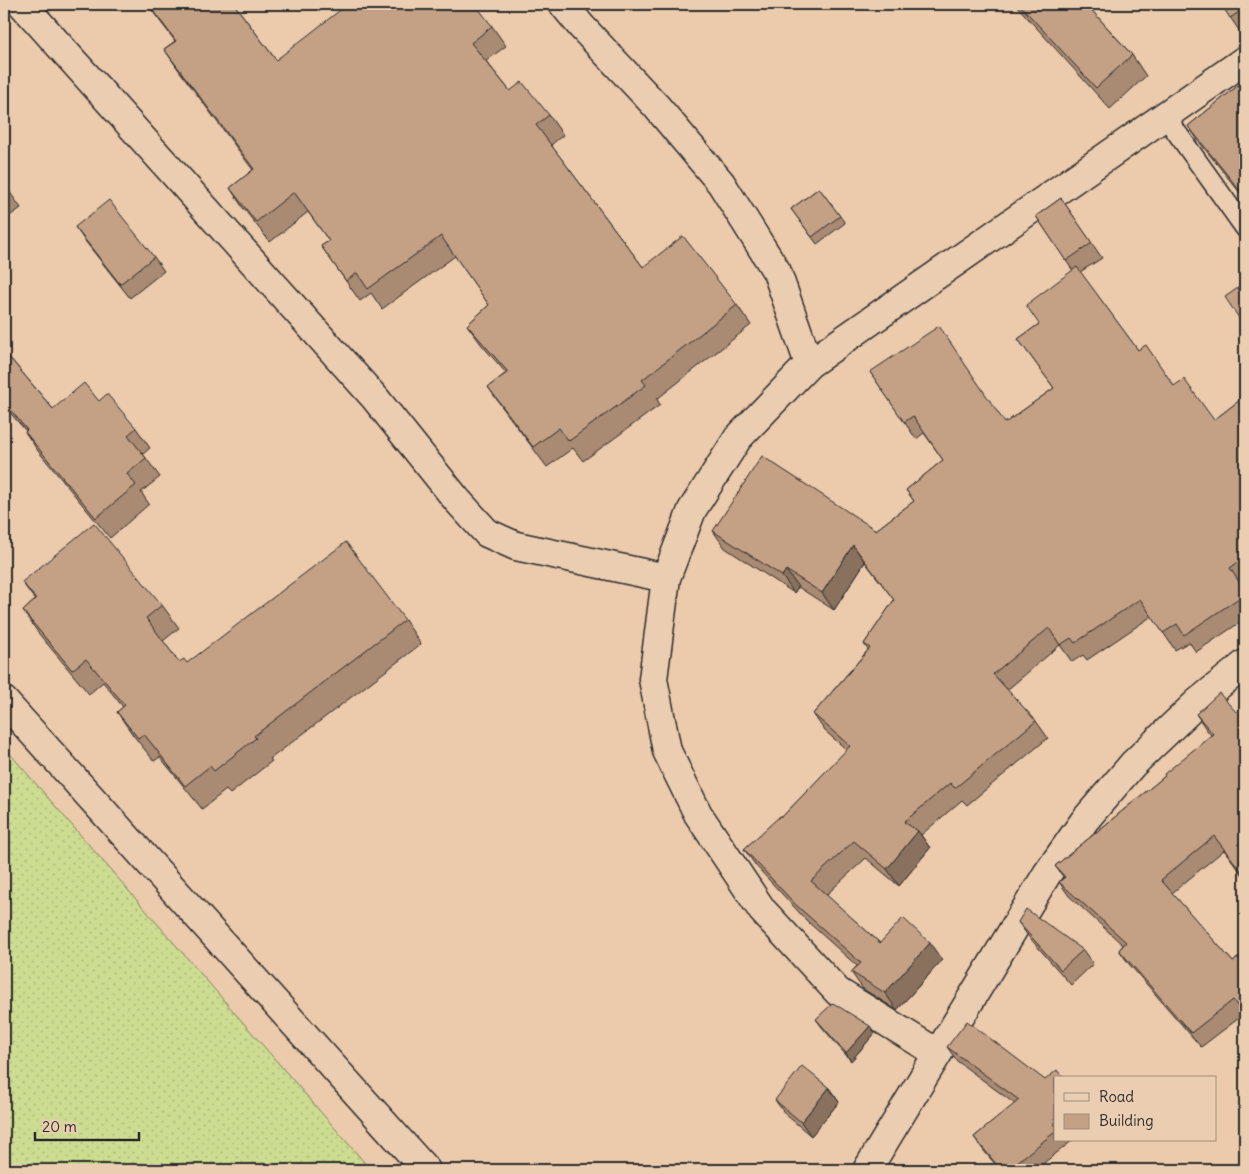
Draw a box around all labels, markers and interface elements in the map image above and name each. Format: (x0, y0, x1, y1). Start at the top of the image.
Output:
legend (1054, 1076, 1216, 1142)
text: Road (1099, 1087, 1134, 1106)
scale bar (35, 1109, 139, 1141)
text: Building (1099, 1111, 1154, 1130)
text: 20 m (42, 1117, 77, 1136)

